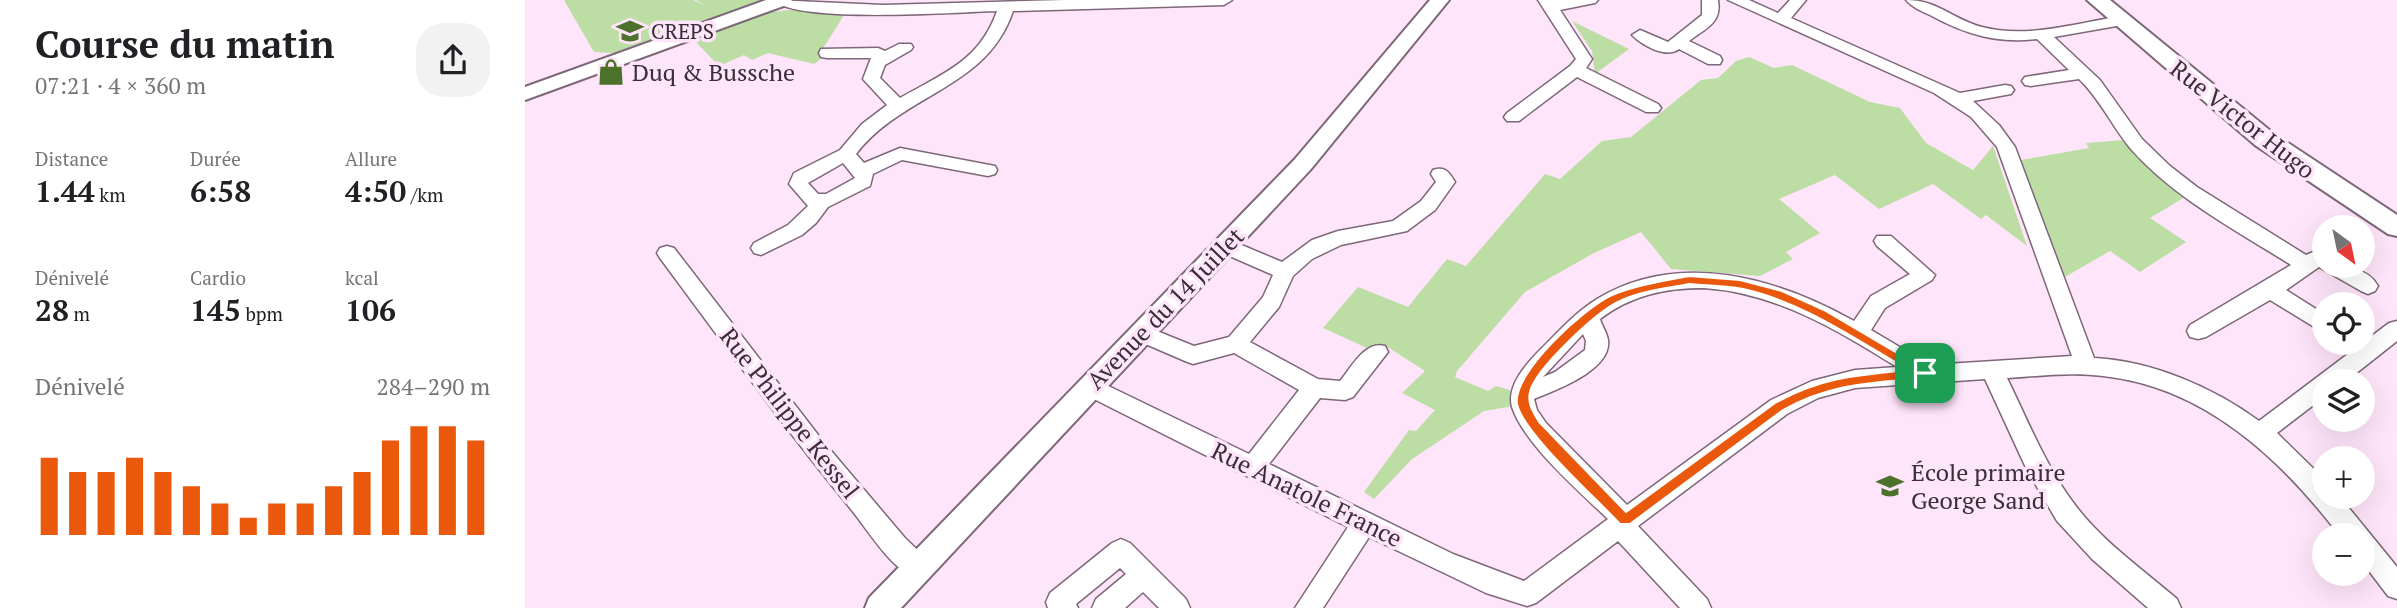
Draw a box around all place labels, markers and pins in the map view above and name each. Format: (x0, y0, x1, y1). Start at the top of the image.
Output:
school or university icon: CREPS (615, 16, 645, 46)
place label: CREPS (651, 17, 714, 45)
place label: Duq & Bussche (632, 56, 795, 88)
shop icon: Duq & Bussche (596, 57, 626, 87)
pin (1895, 343, 1955, 403)
place label: École primaire George Sand (1911, 456, 2066, 516)
school or university icon: École primaire George Sand (1875, 471, 1905, 501)

